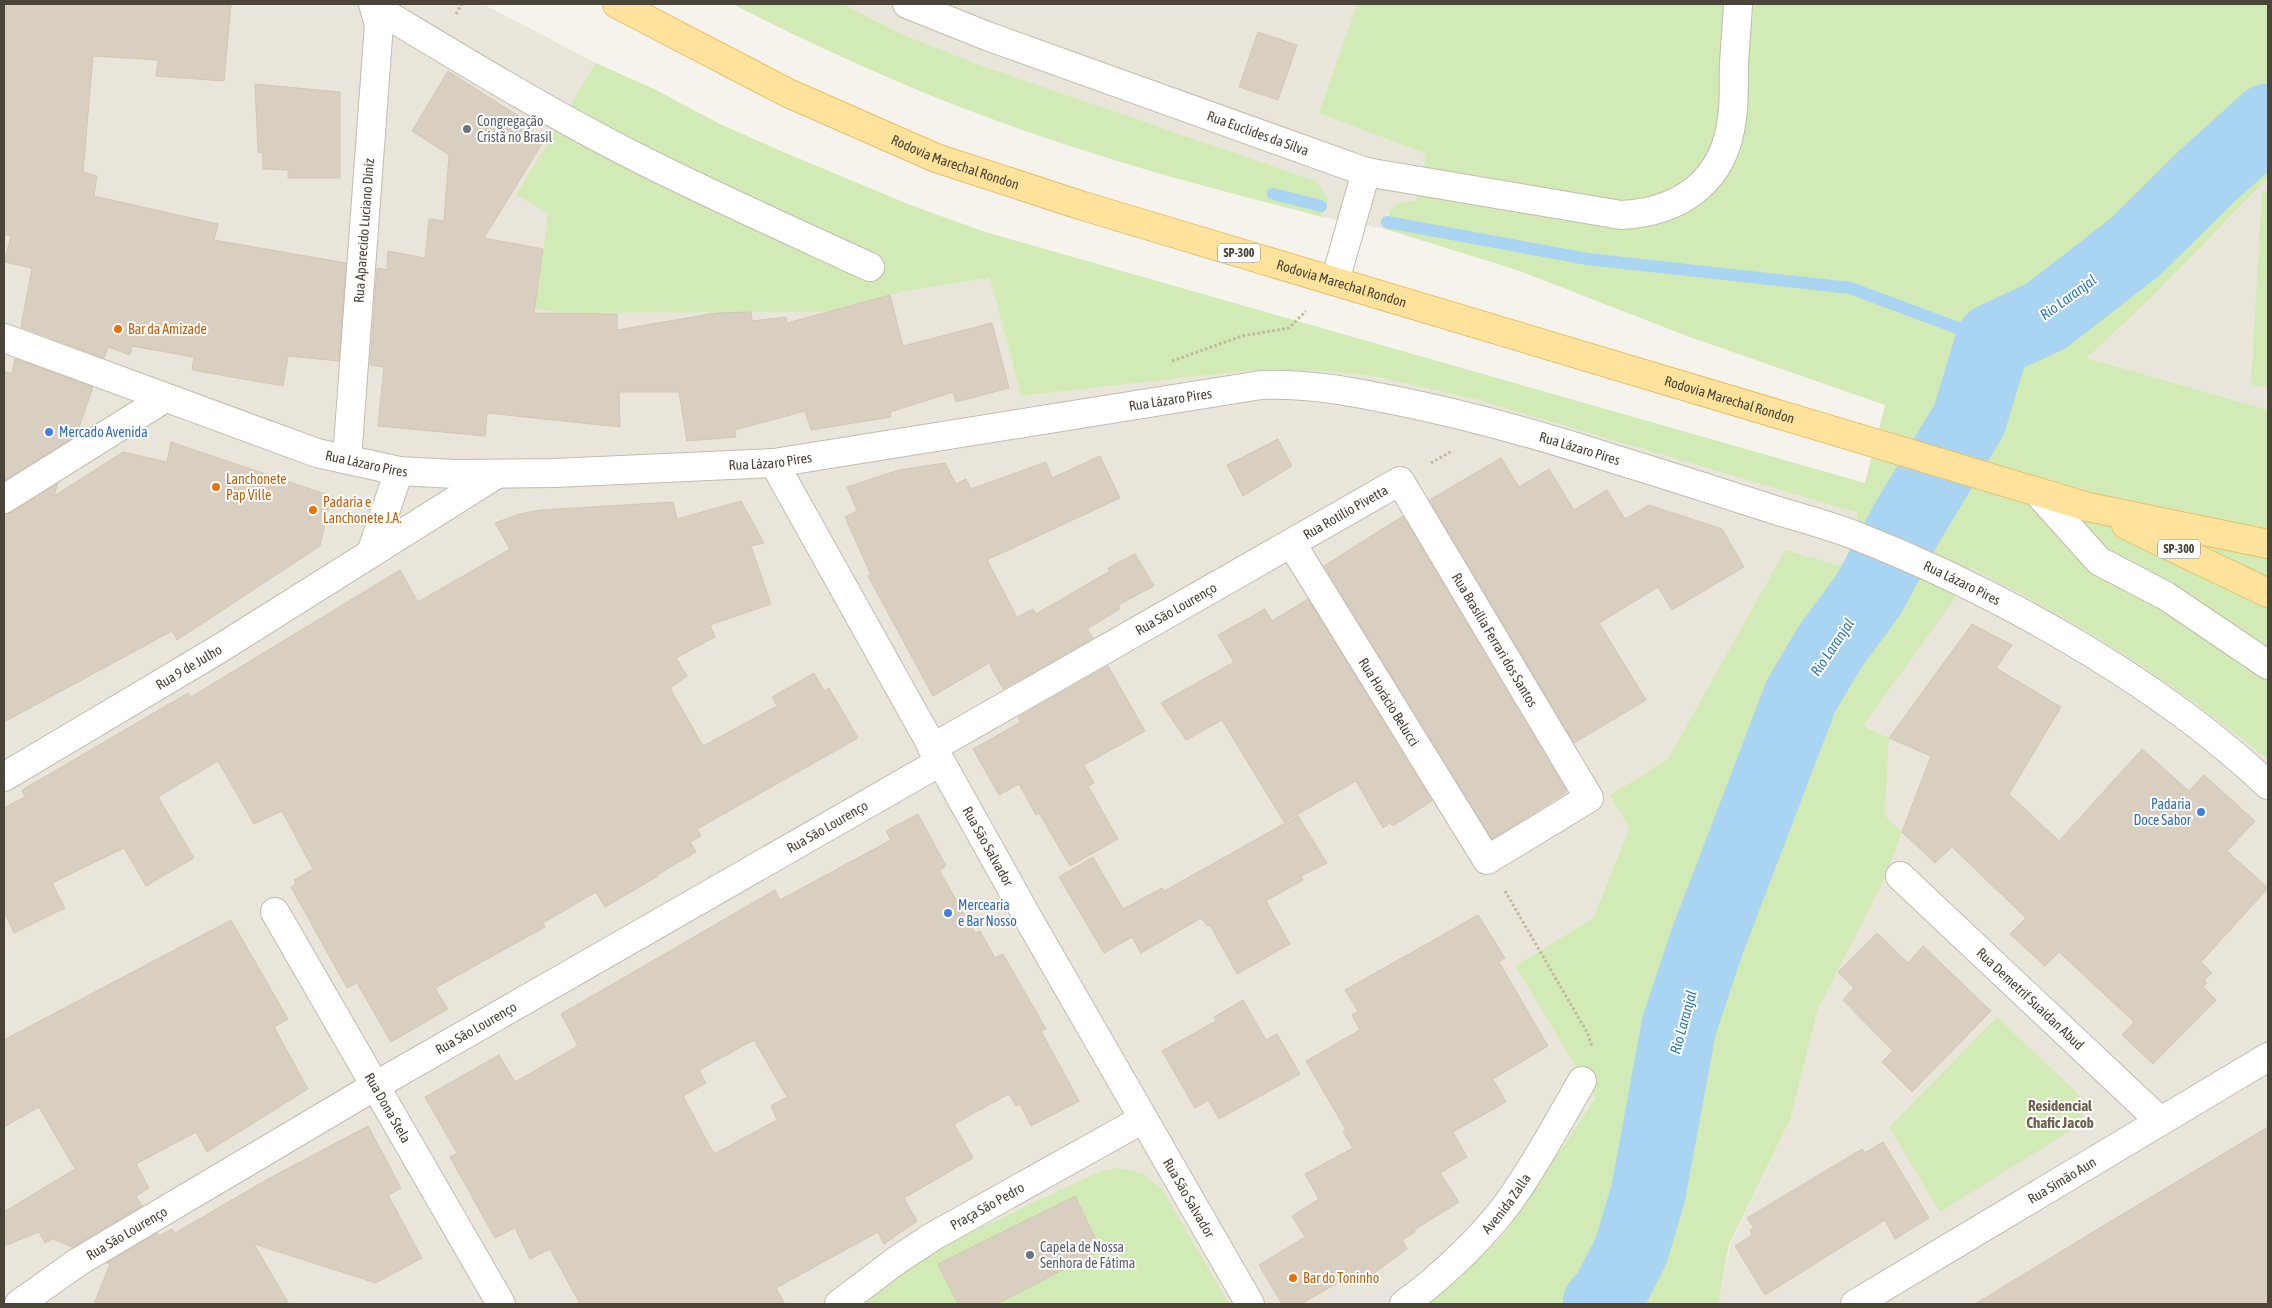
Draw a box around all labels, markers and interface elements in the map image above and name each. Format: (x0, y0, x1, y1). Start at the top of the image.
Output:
street label: Rua Euclides da Silva (1205, 108, 1311, 159)
place label: Congregação Cristã no Brasil (477, 113, 552, 145)
marker: Congregação Cristã no Brasil (461, 123, 473, 135)
street label: Rodovia Marechal Rondon (889, 131, 1021, 193)
street label: Rua Aparecido Luciano Diniz (351, 158, 377, 303)
road number: SP-300 (1218, 244, 1260, 262)
street label: Rodovia Marechal Rondon (1275, 256, 1409, 310)
water label: Rio Laranjal (2037, 271, 2099, 323)
place label: Bar da Amizade (128, 321, 207, 337)
marker: Bar da Amizade (112, 323, 124, 335)
street label: Rodovia Marechal Rondon (1663, 373, 1797, 427)
street label: Rua Lázaro Pires (1128, 385, 1213, 414)
place label: Mercado Avenida (59, 424, 148, 440)
marker: Mercado Avenida (43, 426, 55, 438)
street label: Rua Lázaro Pires (1537, 429, 1622, 468)
street label: Rua Lázaro Pires (324, 447, 408, 479)
street label: Rua Lázaro Pires (728, 449, 813, 473)
place label: Lanchonete Pap Ville (226, 471, 287, 503)
marker: Lanchonete Pap Ville (210, 481, 222, 493)
street label: Rua Rotílio Pivetta (1300, 482, 1391, 543)
place label: Padaria e Lanchonete J.A. (323, 494, 402, 526)
marker: Padaria e Lanchonete J.A. (307, 504, 319, 516)
road number: SP-300 (2158, 540, 2200, 558)
street label: Rua Lázaro Pires (1921, 557, 2003, 608)
street label: Rua Brasília Ferrari dos Santos (1449, 570, 1541, 710)
street label: Rua São Lourenço (1133, 579, 1220, 638)
water label: Rio Laranjal (1807, 615, 1857, 679)
street label: Rua 9 de Julho (153, 641, 225, 693)
street label: Rua Horácio Belucci (1355, 655, 1423, 749)
place label: Padaria Doce Sabor (2133, 796, 2192, 828)
street label: Rua São Lourenço (784, 797, 871, 856)
street label: Rua São Salvador (959, 804, 1017, 890)
marker: Padaria Doce Sabor (2195, 806, 2207, 818)
place label: Mercearia e Bar Nosso (958, 897, 1017, 929)
marker: Mercearia e Bar Nosso (942, 907, 954, 919)
street label: Rua Demetrif Suaidan Abud (1973, 944, 2087, 1053)
water label: Rio Laranjal (1666, 988, 1700, 1056)
street label: Rua São Lourenço (432, 999, 519, 1058)
street label: Rua Dona Stela (361, 1070, 414, 1146)
district label: Residencial Chafic Jacob (2026, 1097, 2094, 1131)
street label: Rua Simão Aun (2025, 1154, 2099, 1207)
street label: Rua São Salvador (1160, 1156, 1218, 1241)
street label: Avenida Zalla (1479, 1171, 1534, 1237)
street label: Praça São Pedro (947, 1179, 1027, 1233)
street label: Rua São Lourenço (83, 1203, 170, 1263)
place label: Capela de Nossa Senhora de Fátima (1040, 1239, 1135, 1271)
marker: Capela de Nossa Senhora de Fátima (1024, 1249, 1036, 1261)
place label: Bar do Toninho (1303, 1270, 1379, 1286)
marker: Bar do Toninho (1287, 1272, 1299, 1284)

